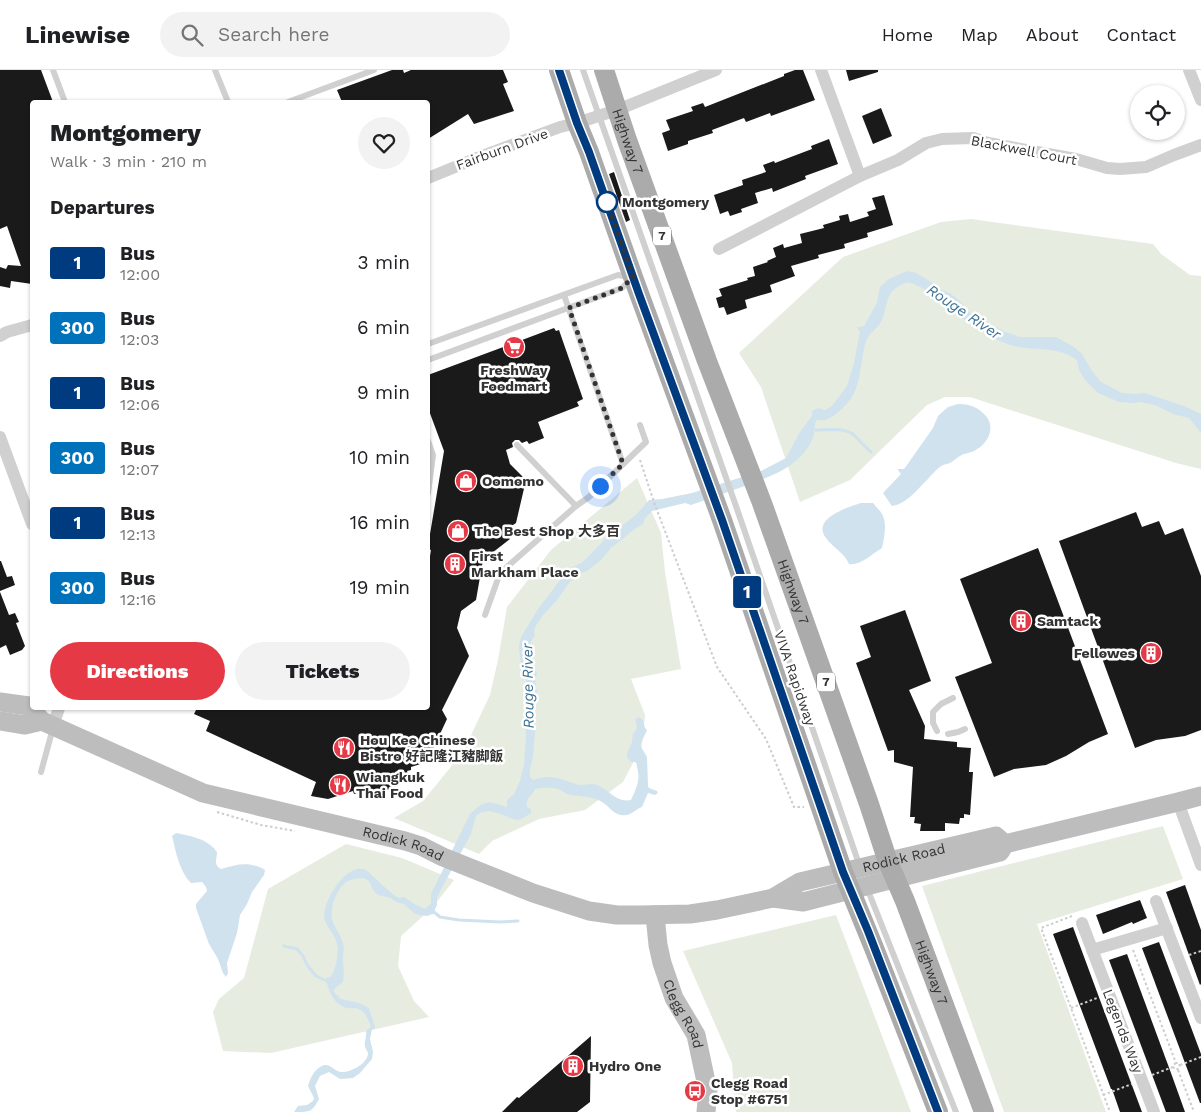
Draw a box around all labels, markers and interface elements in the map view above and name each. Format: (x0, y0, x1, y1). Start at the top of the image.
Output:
search box (160, 12, 510, 57)
text: Linewise (25, 21, 130, 49)
icon: search (178, 21, 206, 49)
text: Search here (218, 23, 329, 46)
text: Home (882, 24, 933, 45)
text: Map (961, 24, 998, 45)
text: About (1026, 24, 1078, 45)
text: Contact (1106, 24, 1176, 45)
map controls (1130, 85, 1185, 140)
button: locate (1130, 85, 1185, 140)
street label: Highway 7 (609, 106, 647, 176)
button: heart (358, 117, 410, 169)
text: Montgomery (50, 119, 201, 147)
street label: Fairburn Drive (454, 125, 550, 173)
street label: Blackwell Court (970, 132, 1078, 168)
text: Walk · 3 min · 210 m (50, 152, 207, 171)
marker: Montgomery (596, 191, 618, 213)
place label: Montgomery (622, 194, 709, 210)
text: Departures (50, 196, 155, 219)
road number: 7 (653, 227, 671, 246)
text: Bus (120, 242, 155, 265)
text: 3 min (358, 251, 410, 274)
text: 1 (74, 252, 81, 273)
text: 12:00 (120, 265, 160, 284)
water label: Rouge River (924, 281, 1005, 344)
text: Bus (120, 307, 155, 330)
text: 6 min (357, 316, 410, 339)
text: 300 (61, 317, 94, 338)
text: 12:03 (120, 330, 159, 349)
supermarket icon: FreshWay Foodmart (502, 335, 526, 359)
place label: FreshWay Foodmart (480, 362, 548, 394)
text: Bus (120, 372, 155, 395)
text: 9 min (357, 381, 410, 404)
text: 1 (74, 382, 81, 403)
text: 12:06 (120, 395, 160, 414)
text: Bus (120, 437, 155, 460)
text: 10 min (349, 446, 410, 469)
text: 300 (61, 447, 94, 468)
text: 12:07 (120, 460, 159, 479)
shop icon: Oomomo (454, 469, 478, 493)
place label: Oomomo (482, 473, 544, 489)
your location (588, 474, 613, 499)
text: Bus (120, 502, 155, 525)
text: 16 min (350, 511, 410, 534)
text: 1 (74, 512, 81, 533)
shop icon: The Best Shop 大多百 (446, 519, 470, 543)
place label: The Best Shop 大多百 (474, 523, 620, 539)
text: 12:13 (120, 525, 156, 544)
place label: First Markham Place (471, 548, 579, 580)
building icon: First Markham Place (443, 552, 467, 576)
street label: Highway 7 (775, 557, 812, 626)
text: Bus (120, 567, 155, 590)
text: 19 min (349, 576, 410, 599)
line badge: 1 (731, 576, 763, 608)
text: 300 (61, 577, 94, 598)
text: 1 (743, 581, 751, 602)
text: 12:16 (120, 590, 156, 609)
building icon: Samtack (1009, 609, 1033, 633)
place label: Samtack (1037, 613, 1098, 629)
street label: VIVA Rapidway (771, 628, 819, 728)
building icon: Fellowes (1139, 641, 1163, 665)
button: Directions (50, 642, 225, 700)
button: Tickets (235, 642, 410, 700)
water label: Rouge River (518, 642, 538, 729)
place label: Fellowes (1074, 645, 1136, 661)
road number: 7 (817, 672, 835, 692)
place label: Hou Kee Chinese Bistro 好記隆江豬脚飯 (360, 732, 504, 764)
restaurant icon: Hou Kee Chinese Bistro 好記隆江豬脚飯 (332, 736, 356, 760)
place label: Wiangkuk Thai Food (356, 769, 425, 801)
restaurant icon: Wiangkuk Thai Food (328, 773, 352, 797)
street label: Rodick Road (361, 823, 446, 864)
street label: Rodick Road (861, 840, 947, 875)
street label: Highway 7 (912, 937, 951, 1007)
street label: Clegg Road (660, 977, 707, 1050)
street label: Legends Way (1100, 987, 1147, 1076)
building icon: Hydro One (561, 1054, 585, 1078)
place label: Hydro One (589, 1058, 661, 1074)
place label: Clegg Road Stop #6751 (711, 1075, 788, 1107)
bus stop icon: Clegg Road Stop #6751 (683, 1079, 707, 1103)

